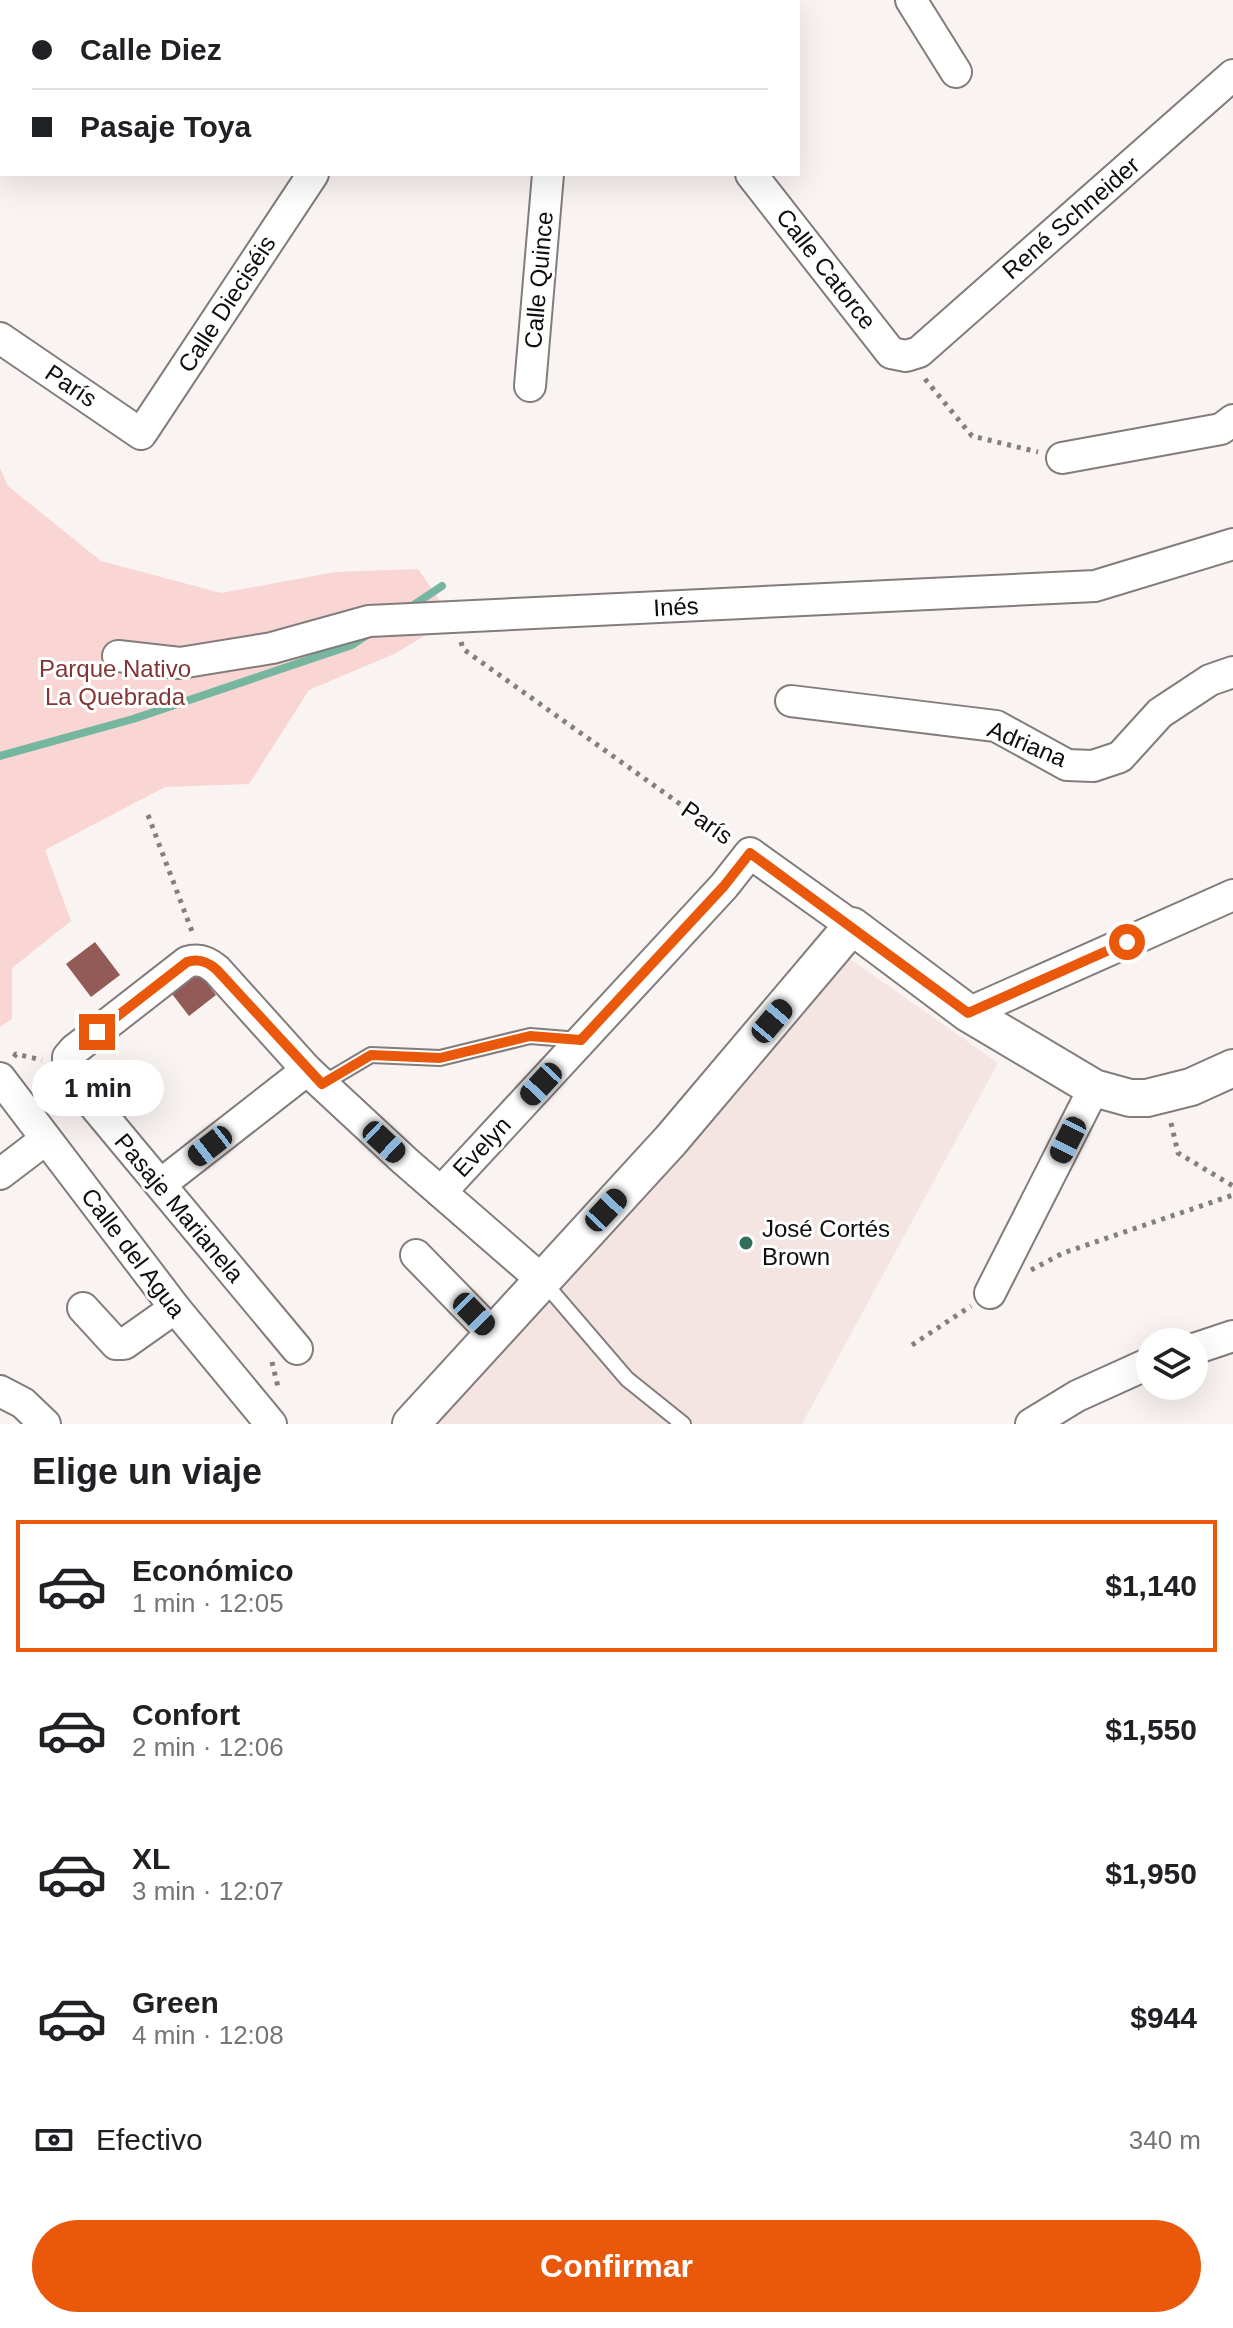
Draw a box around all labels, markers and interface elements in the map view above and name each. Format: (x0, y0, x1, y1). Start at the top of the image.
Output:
text: Calle Diez (80, 33, 222, 66)
text: Pasaje Toya (80, 110, 251, 143)
street label: René Schneider (997, 151, 1144, 284)
street label: Calle Catorce (771, 203, 882, 334)
street label: Calle Quince (519, 210, 558, 350)
street label: Calle Dieciséis (172, 230, 281, 377)
street label: París (41, 359, 102, 412)
street label: Inés (653, 592, 699, 621)
park label: Parque Nativo La Quebrada (39, 655, 191, 710)
street label: Adriana (984, 715, 1071, 772)
street label: París (677, 795, 738, 850)
route start (1109, 924, 1145, 960)
car (747, 995, 797, 1047)
route end (79, 1014, 115, 1050)
car (516, 1058, 566, 1110)
callout: 1 min (31, 1060, 163, 1116)
text: 1 min (64, 1073, 132, 1103)
street label: Evelyn (447, 1111, 516, 1182)
car (1046, 1113, 1090, 1167)
car (358, 1117, 410, 1167)
car (184, 1122, 236, 1170)
street label: Pasaje Marianela (109, 1128, 250, 1288)
street label: Calle del Agua (76, 1183, 191, 1323)
car (581, 1184, 631, 1236)
place label: José Cortés Brown (762, 1215, 890, 1270)
marker: José Cortés Brown (737, 1234, 755, 1252)
car (449, 1288, 499, 1340)
map controls (1136, 1328, 1208, 1400)
button: layers (1136, 1328, 1208, 1400)
text: Elige un viaje (32, 1451, 262, 1492)
icon: car (36, 1550, 108, 1622)
text: Económico (132, 1554, 294, 1587)
text: $1,140 (1105, 1569, 1197, 1602)
text: 1 min · 12:05 (132, 1588, 284, 1618)
icon: car (36, 1694, 108, 1766)
text: Confort (132, 1698, 240, 1731)
text: $1,550 (1105, 1713, 1197, 1746)
text: 2 min · 12:06 (132, 1732, 284, 1762)
icon: car (36, 1838, 108, 1910)
text: XL (132, 1842, 170, 1875)
text: $1,950 (1105, 1857, 1197, 1890)
text: 3 min · 12:07 (132, 1876, 284, 1906)
icon: car (36, 1982, 108, 2054)
text: Green (132, 1986, 219, 2019)
text: $944 (1130, 2001, 1197, 2034)
text: 4 min · 12:08 (132, 2020, 284, 2050)
icon: cash (32, 2118, 76, 2162)
text: Efectivo (96, 2123, 203, 2156)
text: 340 m (1129, 2125, 1201, 2155)
button: Confirmar (32, 2220, 1201, 2312)

